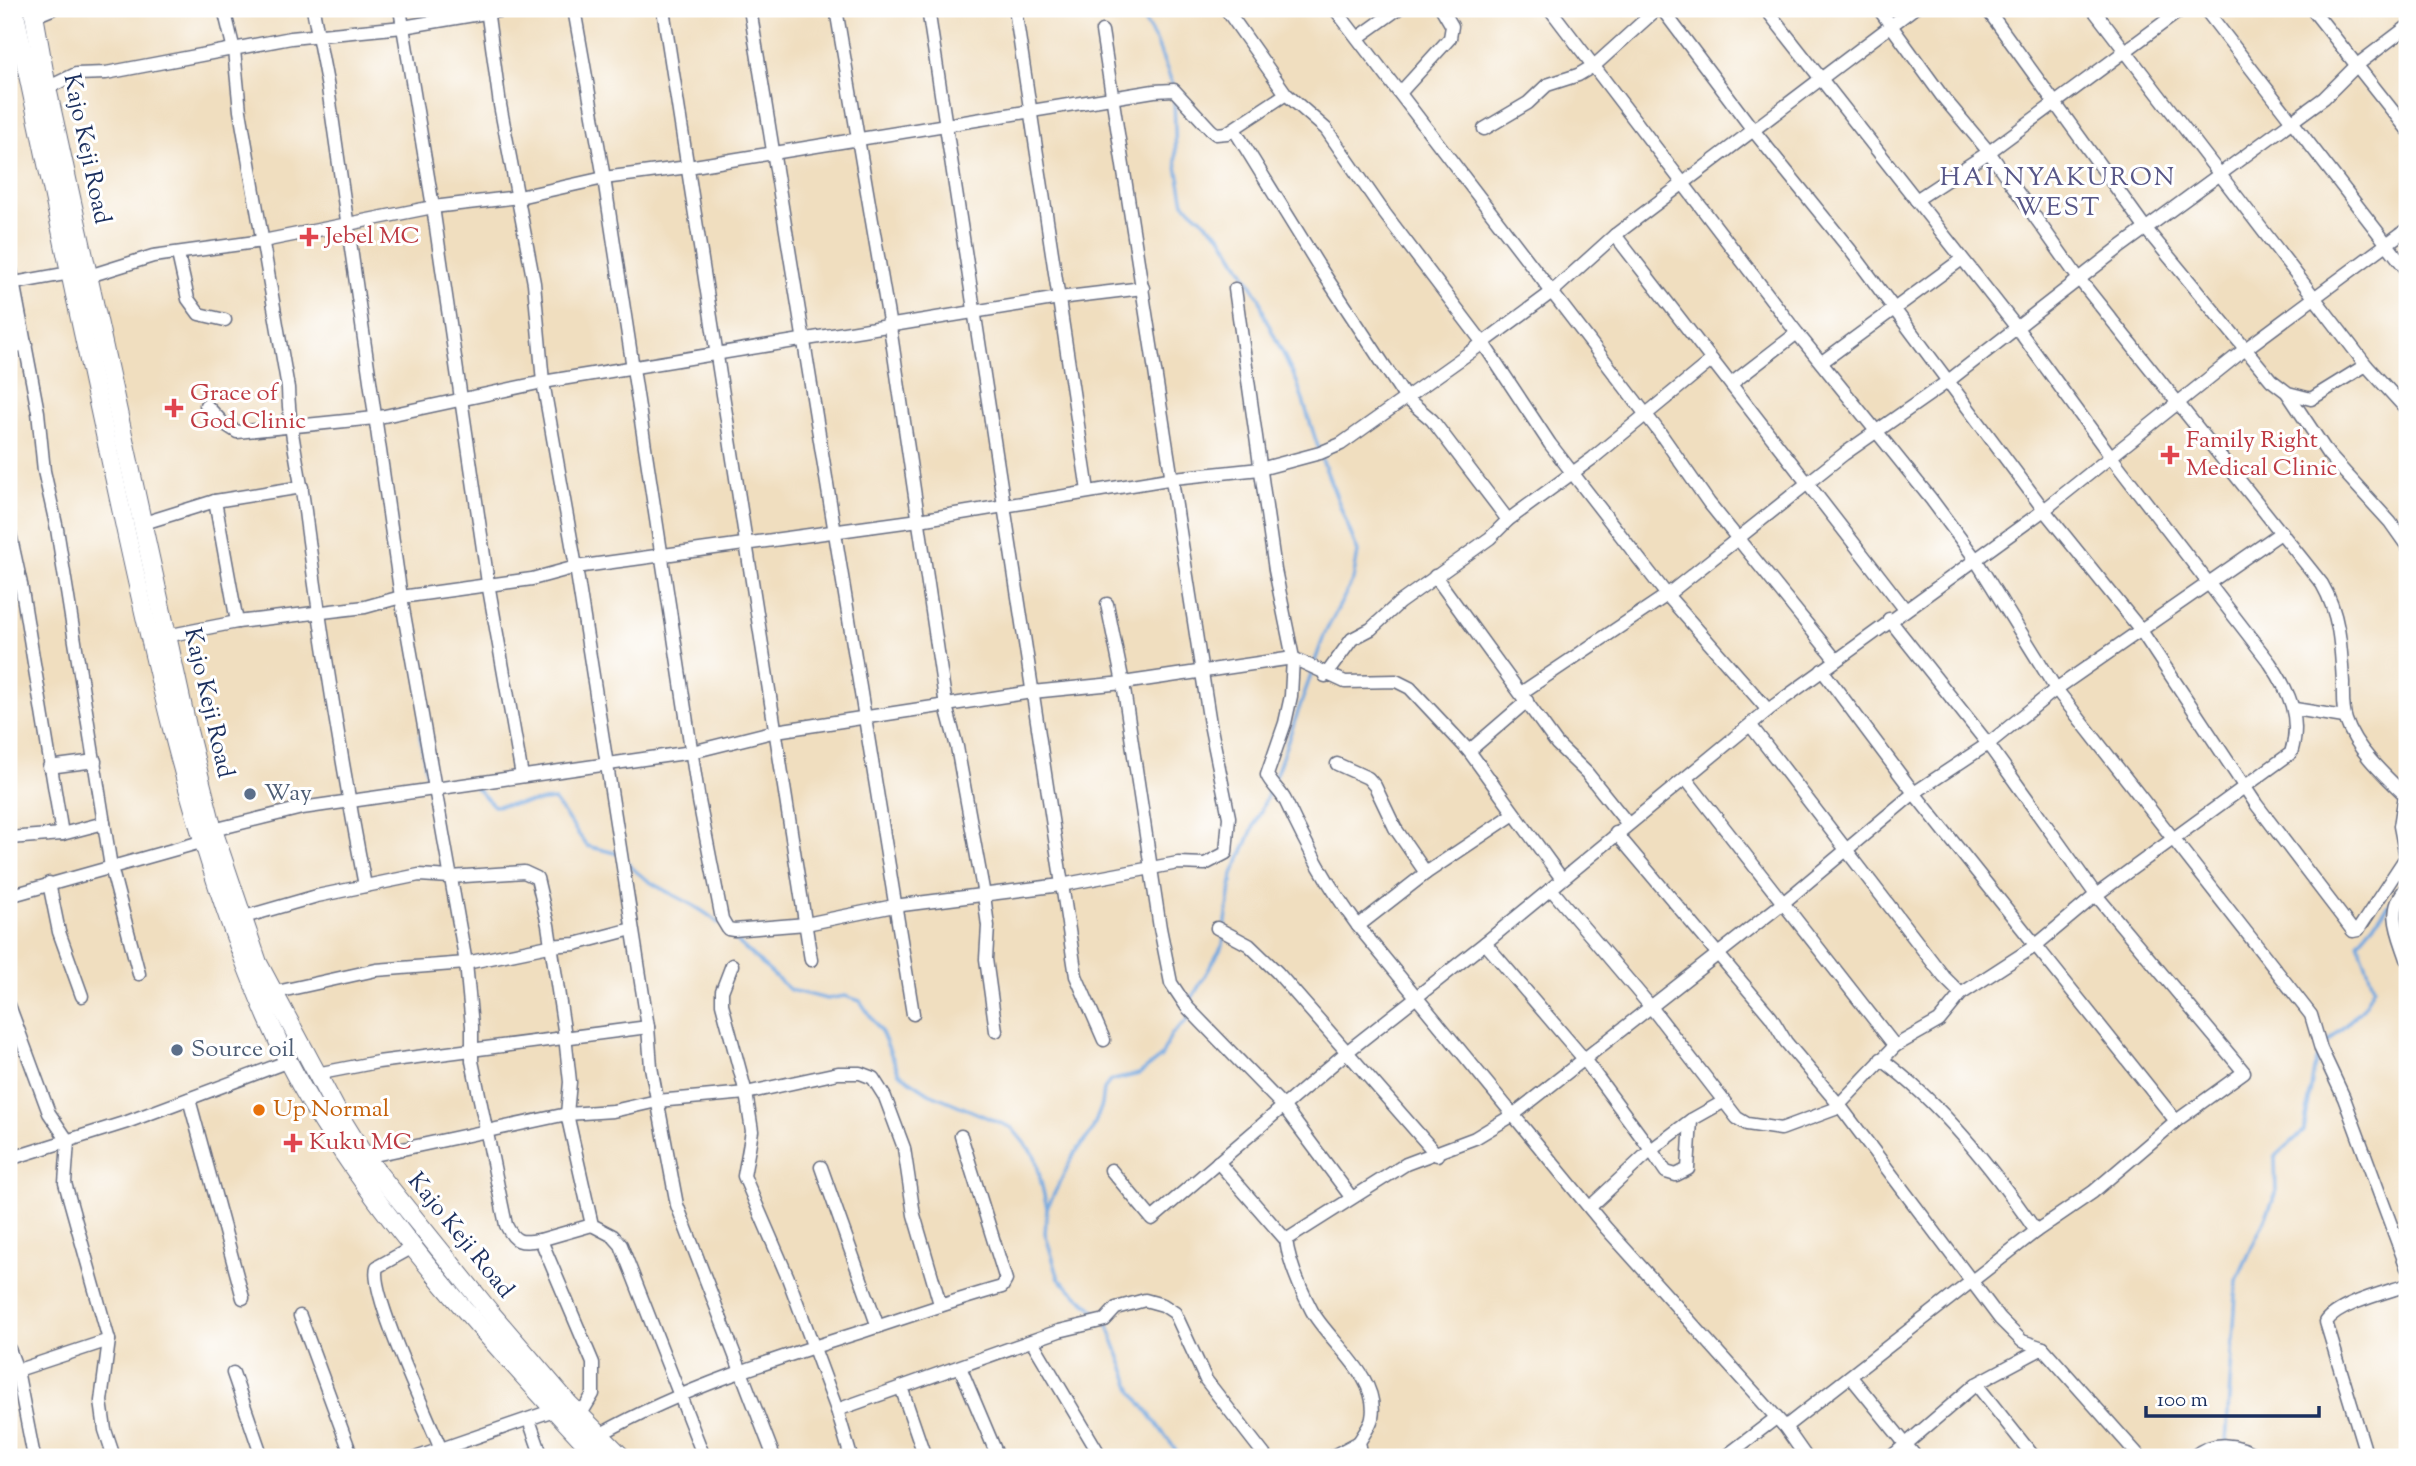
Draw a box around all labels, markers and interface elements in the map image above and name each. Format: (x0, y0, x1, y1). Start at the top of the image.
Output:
street label: Kajo Keji Road (53, 71, 119, 228)
district label: HAI NYAKURON WEST (1940, 160, 2176, 227)
place label: Jebel MC (323, 220, 420, 254)
marker: Jebel MC (299, 227, 319, 247)
place label: Grace of God Clinic (190, 377, 306, 439)
marker: Grace of God Clinic (164, 398, 184, 418)
place label: Family Right Medical Clinic (2186, 424, 2338, 486)
marker: Family Right Medical Clinic (2160, 445, 2180, 465)
street label: Kajo Keji Road (174, 625, 242, 782)
place label: Way (264, 777, 312, 811)
marker: Way (242, 786, 258, 802)
place label: Source oil (191, 1033, 295, 1067)
marker: Source oil (169, 1042, 185, 1058)
place label: Up Normal (273, 1093, 390, 1127)
marker: Up Normal (251, 1102, 267, 1118)
place label: Kuku MC (309, 1126, 412, 1160)
marker: Kuku MC (283, 1133, 303, 1153)
street label: Kajo Keji Road (399, 1166, 522, 1306)
scale bar (2146, 1375, 2320, 1419)
text: 100 m (2157, 1386, 2208, 1416)

